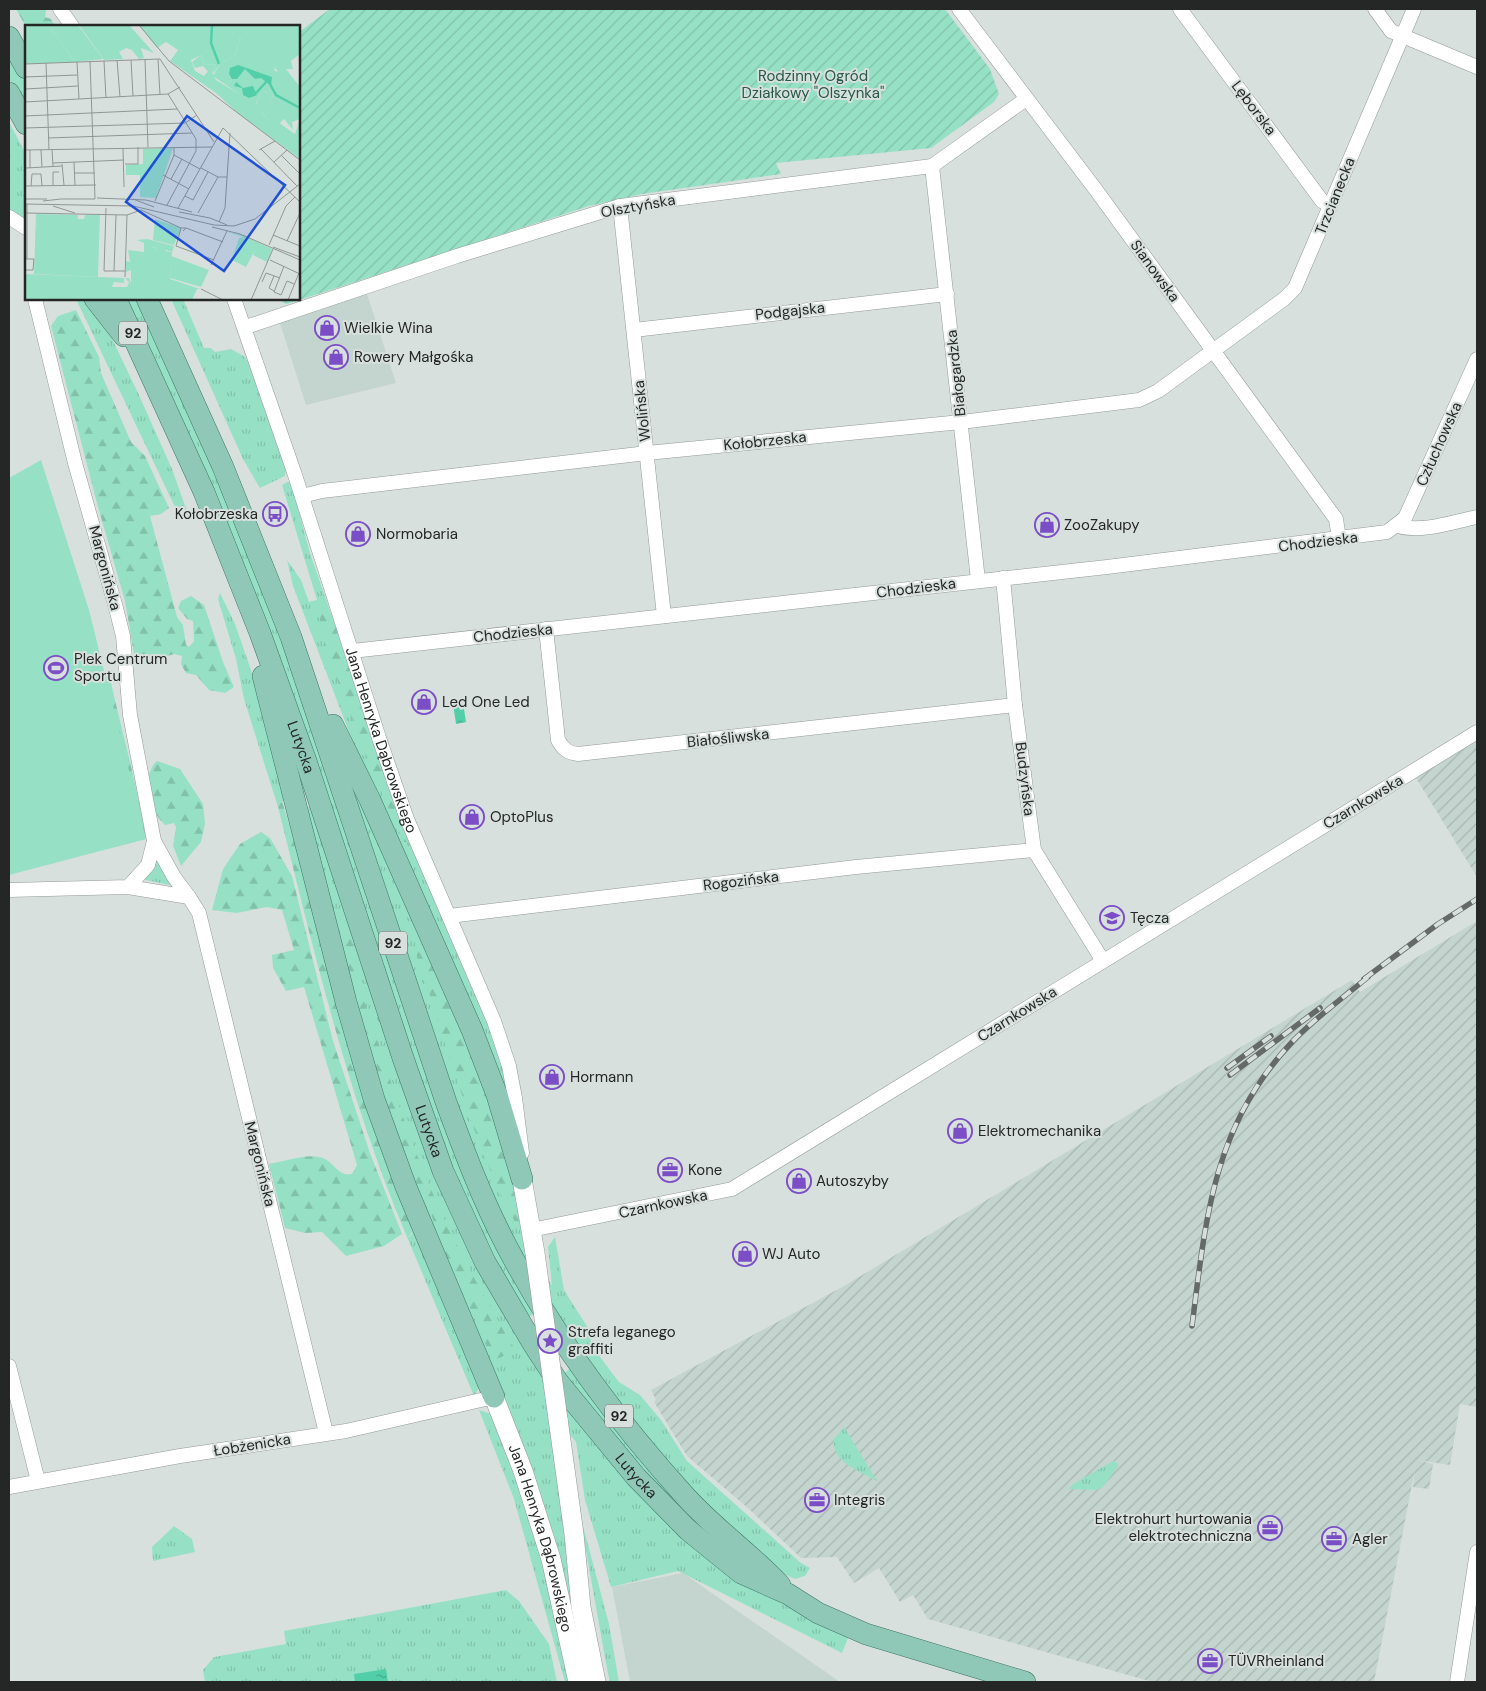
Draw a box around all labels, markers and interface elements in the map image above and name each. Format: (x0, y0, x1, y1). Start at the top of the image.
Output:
inset map (25, 25, 300, 300)
park label: Rodzinny Ogród Działkowy "Olszynka" (742, 66, 884, 103)
street label: Lęborska (1227, 77, 1281, 139)
street label: Trzcianecka (1310, 154, 1360, 238)
street label: Olsztyńska (599, 190, 677, 222)
street label: Sianowska (1126, 236, 1184, 306)
street label: Podgajska (754, 297, 826, 325)
shop icon: Wielkie Wina (314, 315, 340, 341)
place label: Wielkie Wina (344, 318, 433, 338)
road number: 92 (119, 322, 147, 344)
street label: Białogardzka (942, 329, 970, 417)
shop icon: Rowery Małgośka (323, 344, 349, 370)
place label: Rowery Małgośka (354, 347, 473, 367)
street label: Wolińska (629, 379, 655, 443)
street label: Człuchowska (1411, 399, 1467, 489)
street label: Kołobrzeska (723, 427, 807, 455)
bus stop icon: Kołobrzeska (262, 501, 288, 527)
place label: Kołobrzeska (175, 504, 258, 524)
shop icon: ZooZakupy (1034, 512, 1060, 538)
place label: ZooZakupy (1064, 515, 1140, 535)
shop icon: Normobaria (345, 521, 371, 547)
street label: Margonińska (84, 523, 126, 613)
place label: Normobaria (376, 524, 458, 544)
street label: Chodzieska (1277, 527, 1359, 557)
street label: Chodzieska (875, 573, 957, 603)
street label: Chodzieska (472, 619, 554, 647)
street label: Jana Henryka Dąbrowskiego (341, 645, 422, 836)
place label: Plek Centrum Sportu (74, 649, 167, 686)
sports icon: Plek Centrum Sportu (43, 655, 69, 681)
shop icon: Led One Led (411, 689, 437, 715)
place label: Led One Led (442, 692, 530, 712)
street label: Lutycka (282, 718, 319, 776)
street label: Białośliwska (686, 724, 770, 752)
street label: Budzyńska (1011, 741, 1039, 817)
street label: Czarnkowska (1319, 770, 1407, 834)
shop icon: OptoPlus (459, 804, 485, 830)
place label: OptoPlus (490, 807, 553, 827)
street label: Rogozińska (702, 866, 780, 896)
school or university icon: Tęcza (1099, 905, 1125, 931)
place label: Tęcza (1130, 908, 1169, 928)
road number: 92 (379, 931, 407, 954)
street label: Czarnkowska (973, 982, 1061, 1046)
shop icon: Hormann (539, 1064, 565, 1090)
place label: Hormann (570, 1067, 633, 1087)
street label: Lutycka (410, 1102, 447, 1160)
shop icon: Elektromechanika (947, 1118, 973, 1144)
street label: Margonińska (240, 1119, 280, 1209)
place label: Elektromechanika (978, 1121, 1101, 1141)
office icon: Kone (657, 1157, 683, 1183)
place label: Kone (688, 1160, 722, 1180)
shop icon: Autoszyby (786, 1168, 812, 1194)
place label: Autoszyby (816, 1171, 889, 1191)
street label: Czarnkowska (617, 1185, 709, 1223)
shop icon: WJ Auto (732, 1241, 758, 1267)
place label: WJ Auto (762, 1244, 820, 1264)
place label: Strefa leganego graffiti (568, 1322, 676, 1359)
place icon: Strefa leganego graffiti (537, 1328, 563, 1354)
road number: 92 (605, 1404, 633, 1428)
street label: Łobżenicka (212, 1429, 292, 1461)
street label: Jana Henryka Dąbrowskiego (504, 1441, 577, 1634)
street label: Lutycka (611, 1449, 662, 1503)
office icon: Integris (804, 1487, 830, 1513)
place label: Integris (834, 1490, 885, 1510)
place label: Elektrohurt hurtowania elektrotechniczna (1095, 1509, 1252, 1546)
office icon: Elektrohurt hurtowania elektrotechniczna (1257, 1515, 1283, 1541)
office icon: Agler (1321, 1526, 1347, 1552)
place label: Agler (1352, 1529, 1388, 1549)
office icon: TÜVRheinland (1197, 1648, 1223, 1674)
place label: TÜVRheinland (1228, 1651, 1324, 1671)

